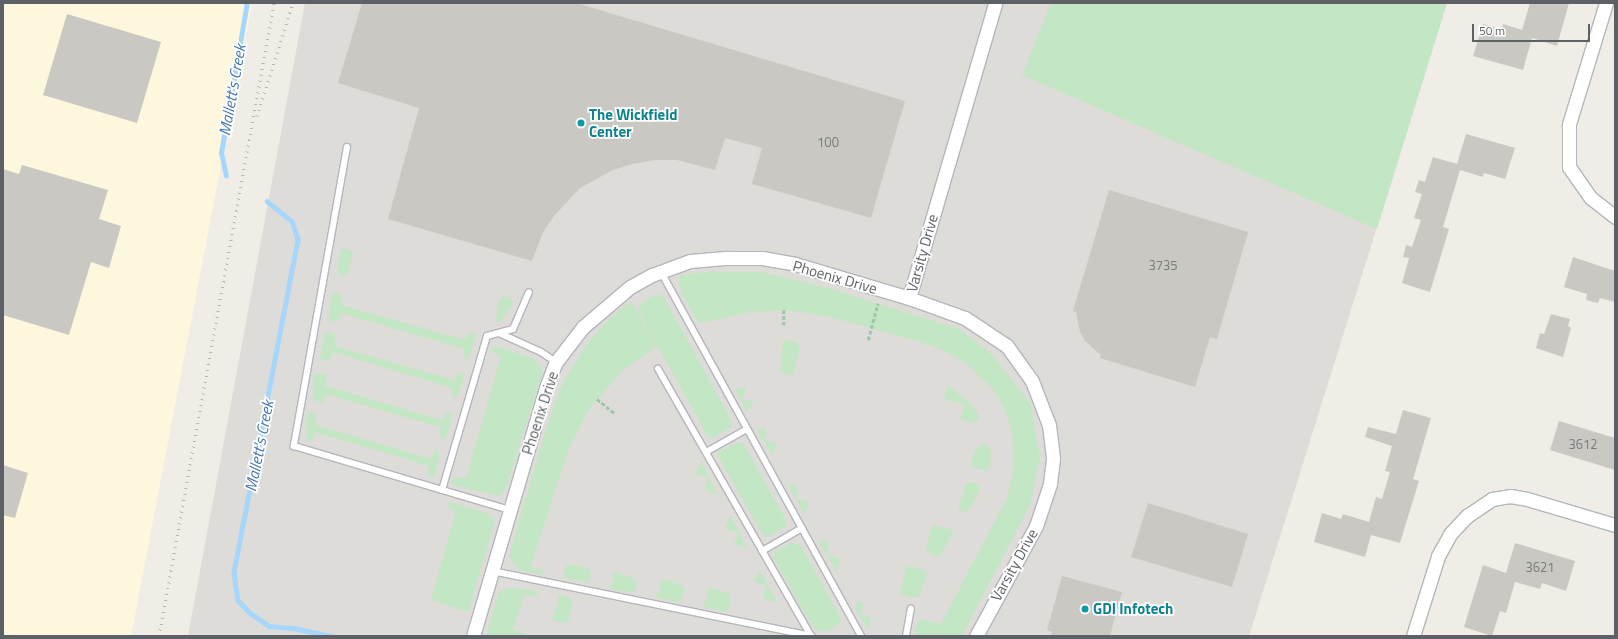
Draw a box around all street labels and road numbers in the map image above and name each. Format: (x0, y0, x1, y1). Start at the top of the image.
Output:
street label: Varsity Drive (902, 212, 942, 294)
street label: Phoenix Drive (791, 256, 879, 298)
street label: Phoenix Drive (518, 369, 562, 457)
street label: Varsity Drive (987, 526, 1041, 604)

